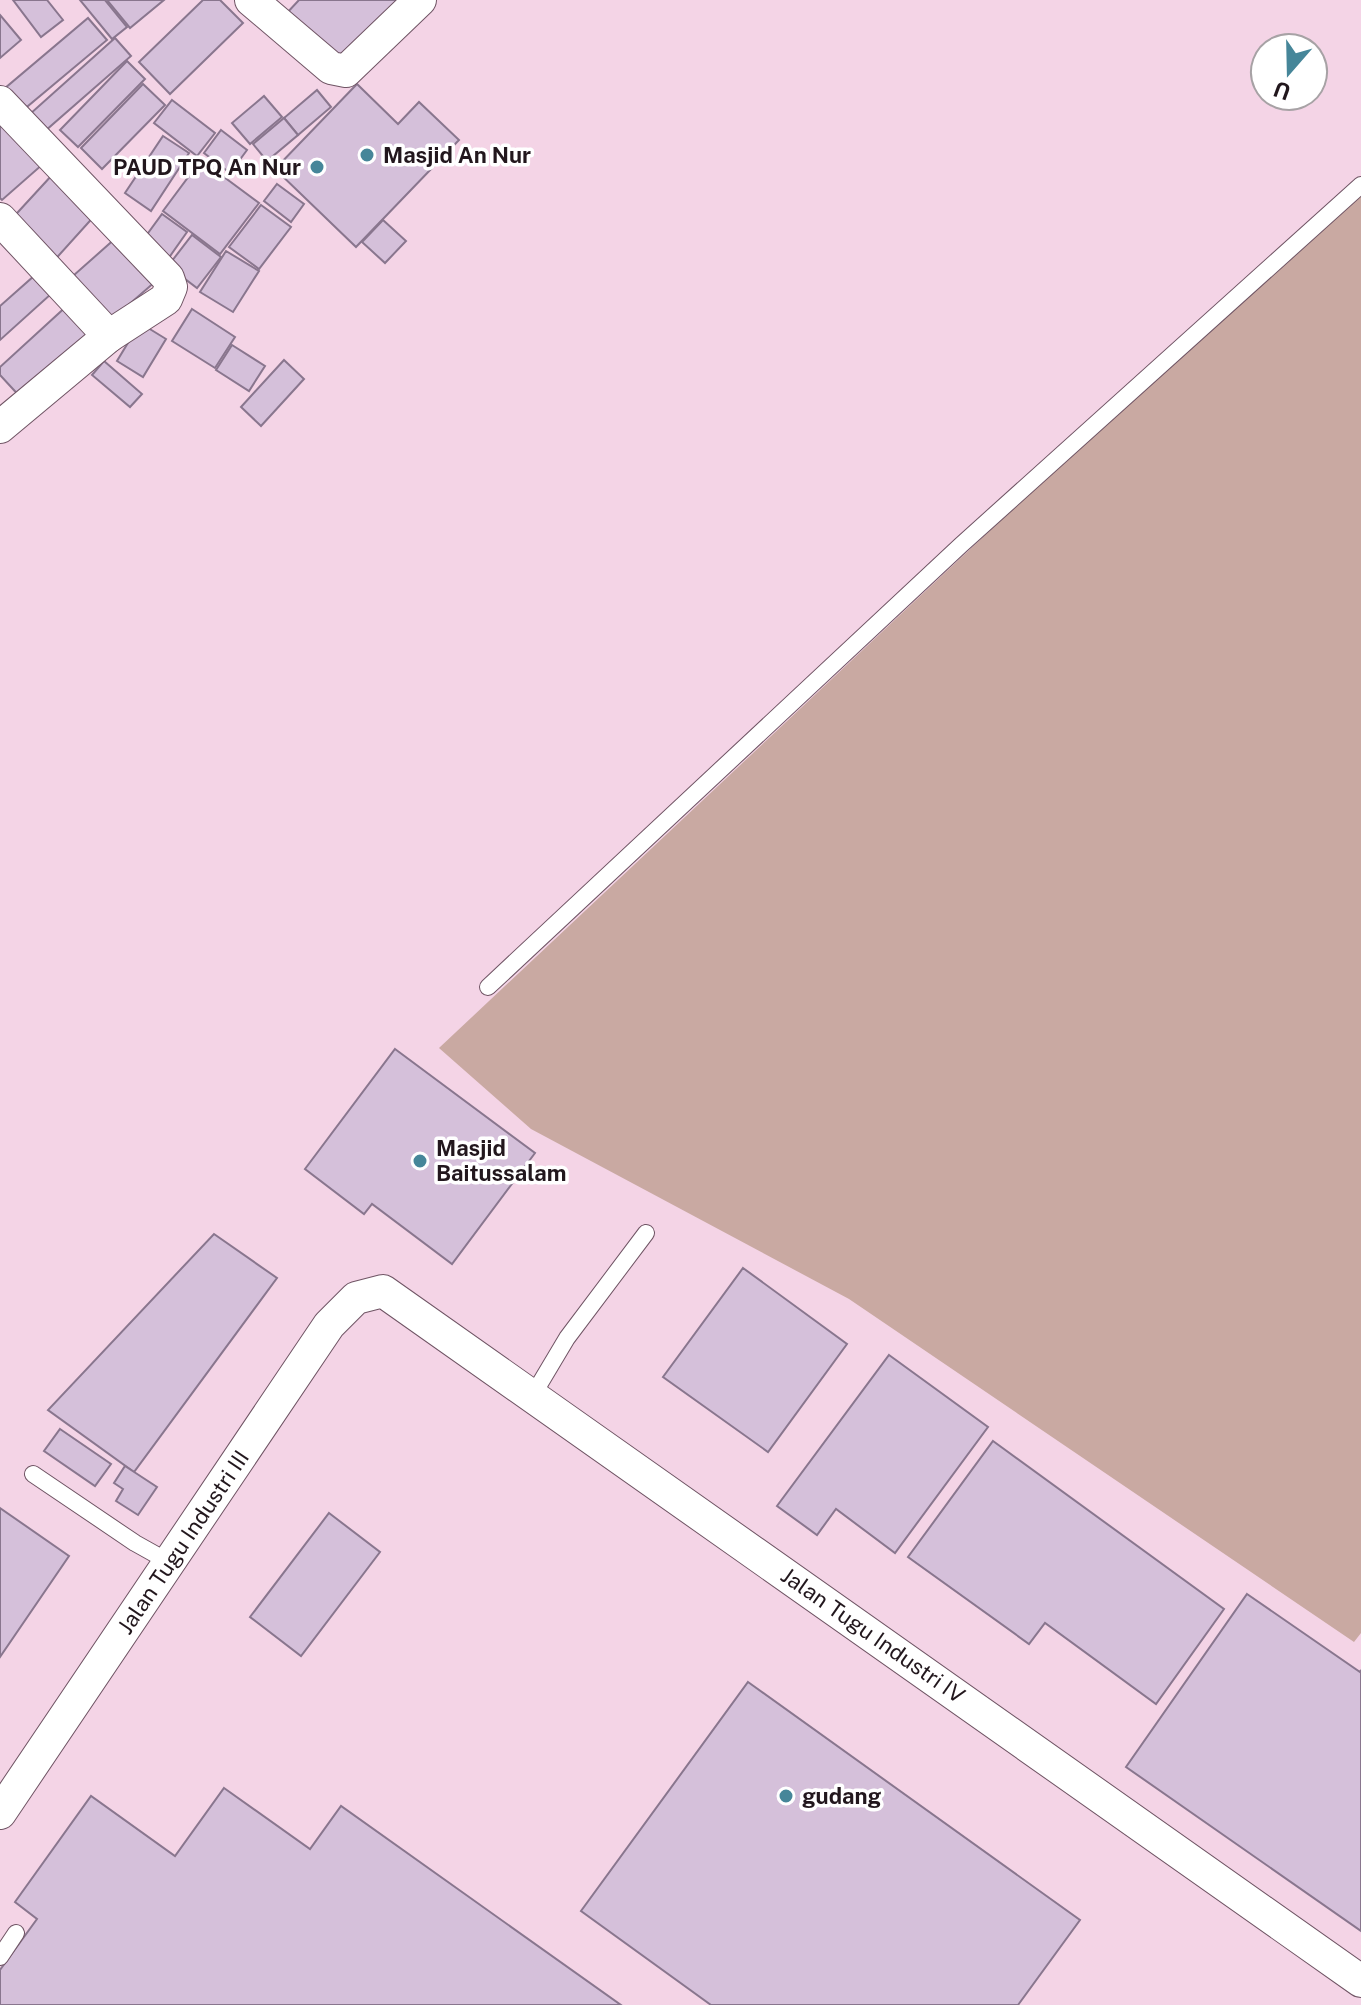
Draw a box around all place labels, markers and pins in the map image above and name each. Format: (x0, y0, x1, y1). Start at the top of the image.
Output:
place label: Masjid An Nur (383, 142, 531, 168)
marker: Masjid An Nur (358, 146, 376, 164)
place label: PAUD TPQ An Nur (113, 154, 301, 180)
marker: PAUD TPQ An Nur (308, 158, 326, 176)
place label: Masjid Baitussalam (436, 1135, 566, 1186)
marker: Masjid Baitussalam (411, 1152, 429, 1170)
place label: gudang (802, 1783, 882, 1809)
marker: gudang (777, 1787, 795, 1805)

